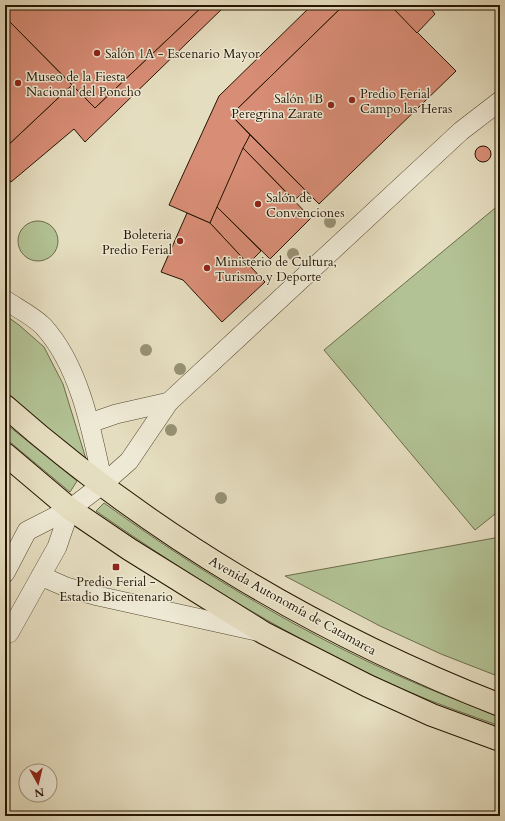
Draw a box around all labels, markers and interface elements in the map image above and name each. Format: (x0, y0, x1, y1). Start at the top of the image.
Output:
place label: Salón 1A - Escenario Mayor (105, 45, 260, 63)
marker: Salón 1A - Escenario Mayor (92, 48, 102, 58)
place label: Museo de la Fiesta Nacional del Poncho (26, 68, 141, 101)
marker: Museo de la Fiesta Nacional del Poncho (13, 78, 23, 88)
place label: Predio Ferial Campo las Heras (360, 85, 452, 118)
place label: Salón 1B Peregrina Zarate (231, 90, 323, 123)
marker: Predio Ferial Campo las Heras (347, 95, 357, 105)
marker: Salón 1B Peregrina Zarate (326, 100, 336, 110)
place label: Salón de Convenciones (266, 189, 344, 222)
marker: Salón de Convenciones (253, 199, 263, 209)
place label: Boleteria Predio Ferial (102, 226, 173, 259)
marker: Boleteria Predio Ferial (175, 236, 185, 246)
place label: Ministerio de Cultura, Turismo y Deporte (215, 253, 337, 286)
marker: Ministerio de Cultura, Turismo y Deporte (202, 263, 212, 273)
street label: Avenida Autonomía de Catamarca (206, 552, 380, 660)
marker: Predio Ferial - Estadio Bicentenario (111, 562, 121, 572)
place label: Predio Ferial - Estadio Bicentenario (59, 573, 173, 606)
north arrow (18, 763, 58, 803)
text: N (33, 784, 45, 801)

